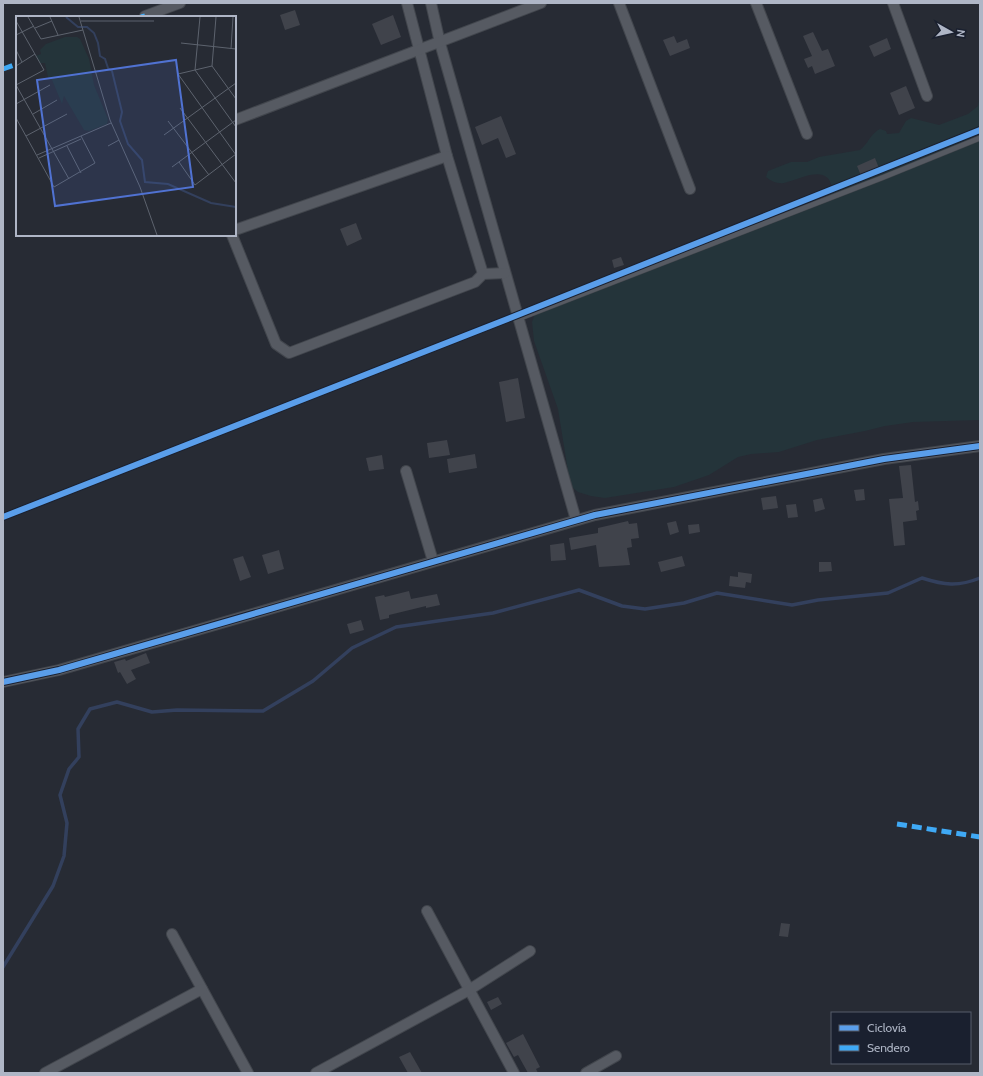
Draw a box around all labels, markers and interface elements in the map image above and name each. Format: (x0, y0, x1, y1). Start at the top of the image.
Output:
north arrow (931, 12, 971, 52)
inset map (16, 16, 236, 236)
text: N (953, 29, 968, 38)
legend (831, 1012, 971, 1064)
text: Ciclovía (867, 1020, 906, 1035)
text: Sendero (867, 1040, 910, 1055)

